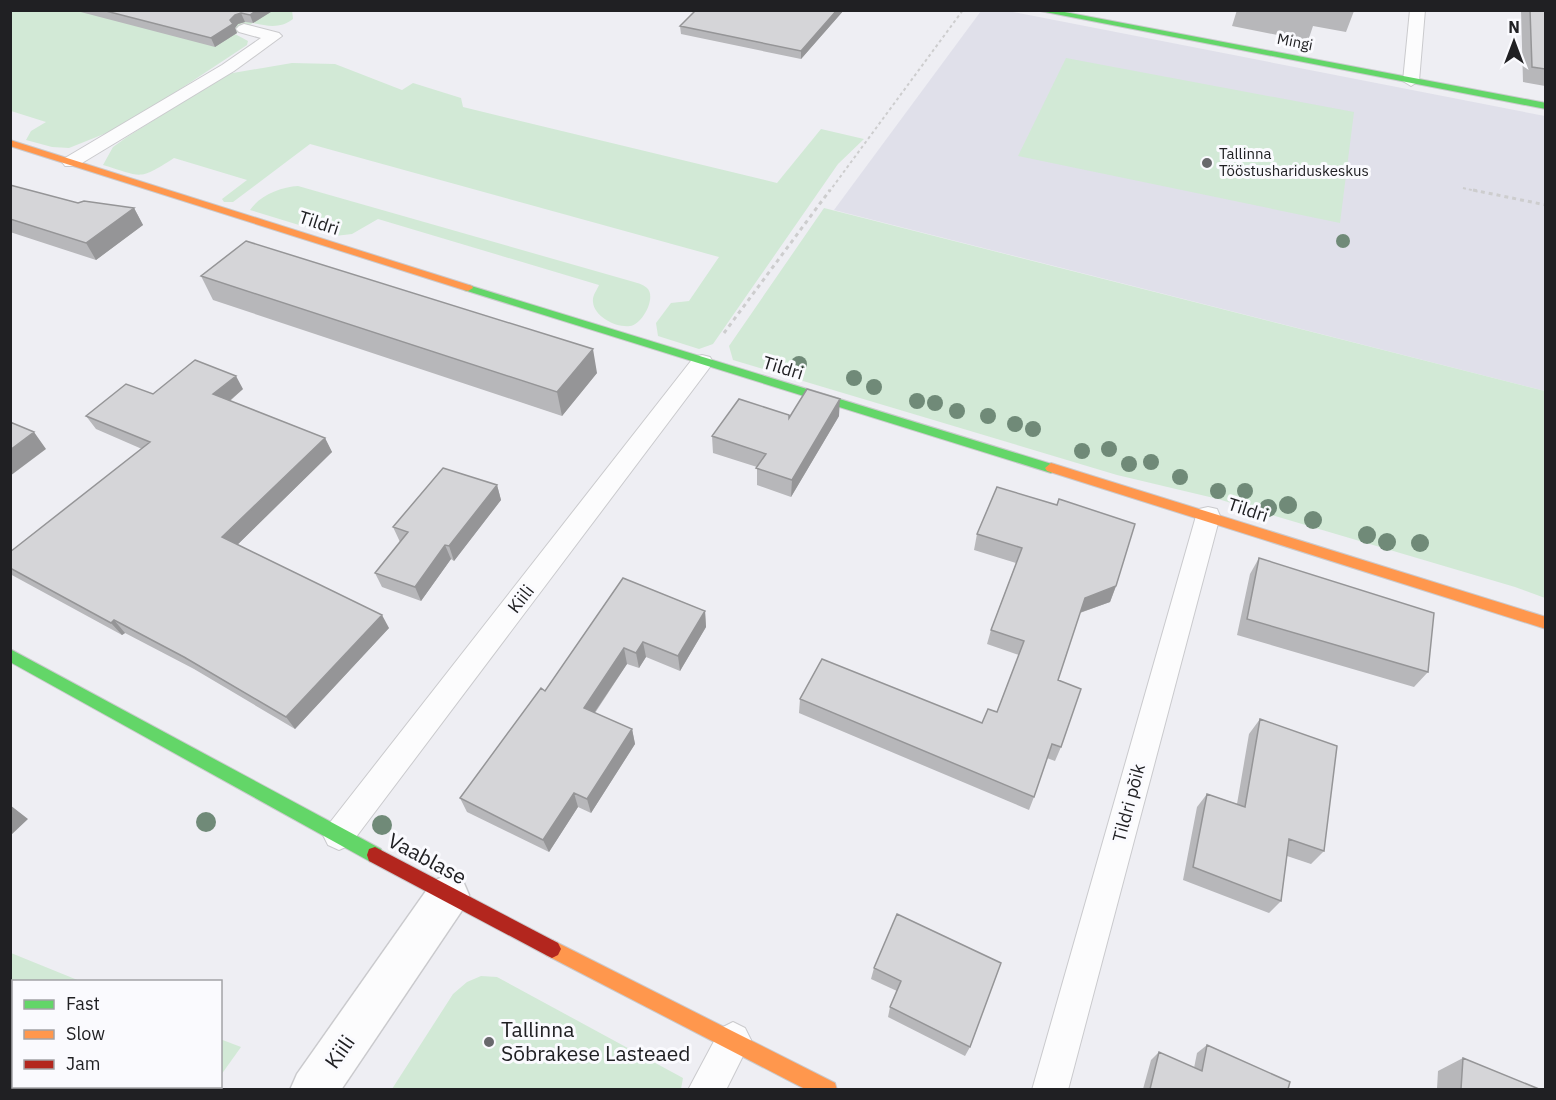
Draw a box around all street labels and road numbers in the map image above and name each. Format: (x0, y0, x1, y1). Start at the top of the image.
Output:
street label: Mingi (1276, 29, 1315, 54)
street label: Tildri (296, 205, 342, 240)
street label: Tildri (760, 350, 806, 385)
street label: Tildri (1225, 492, 1271, 527)
street label: Kiili (502, 580, 539, 618)
street label: Tildri põik (1107, 761, 1150, 844)
street label: Vaablase (383, 826, 472, 891)
street label: Kiili (318, 1029, 361, 1074)

